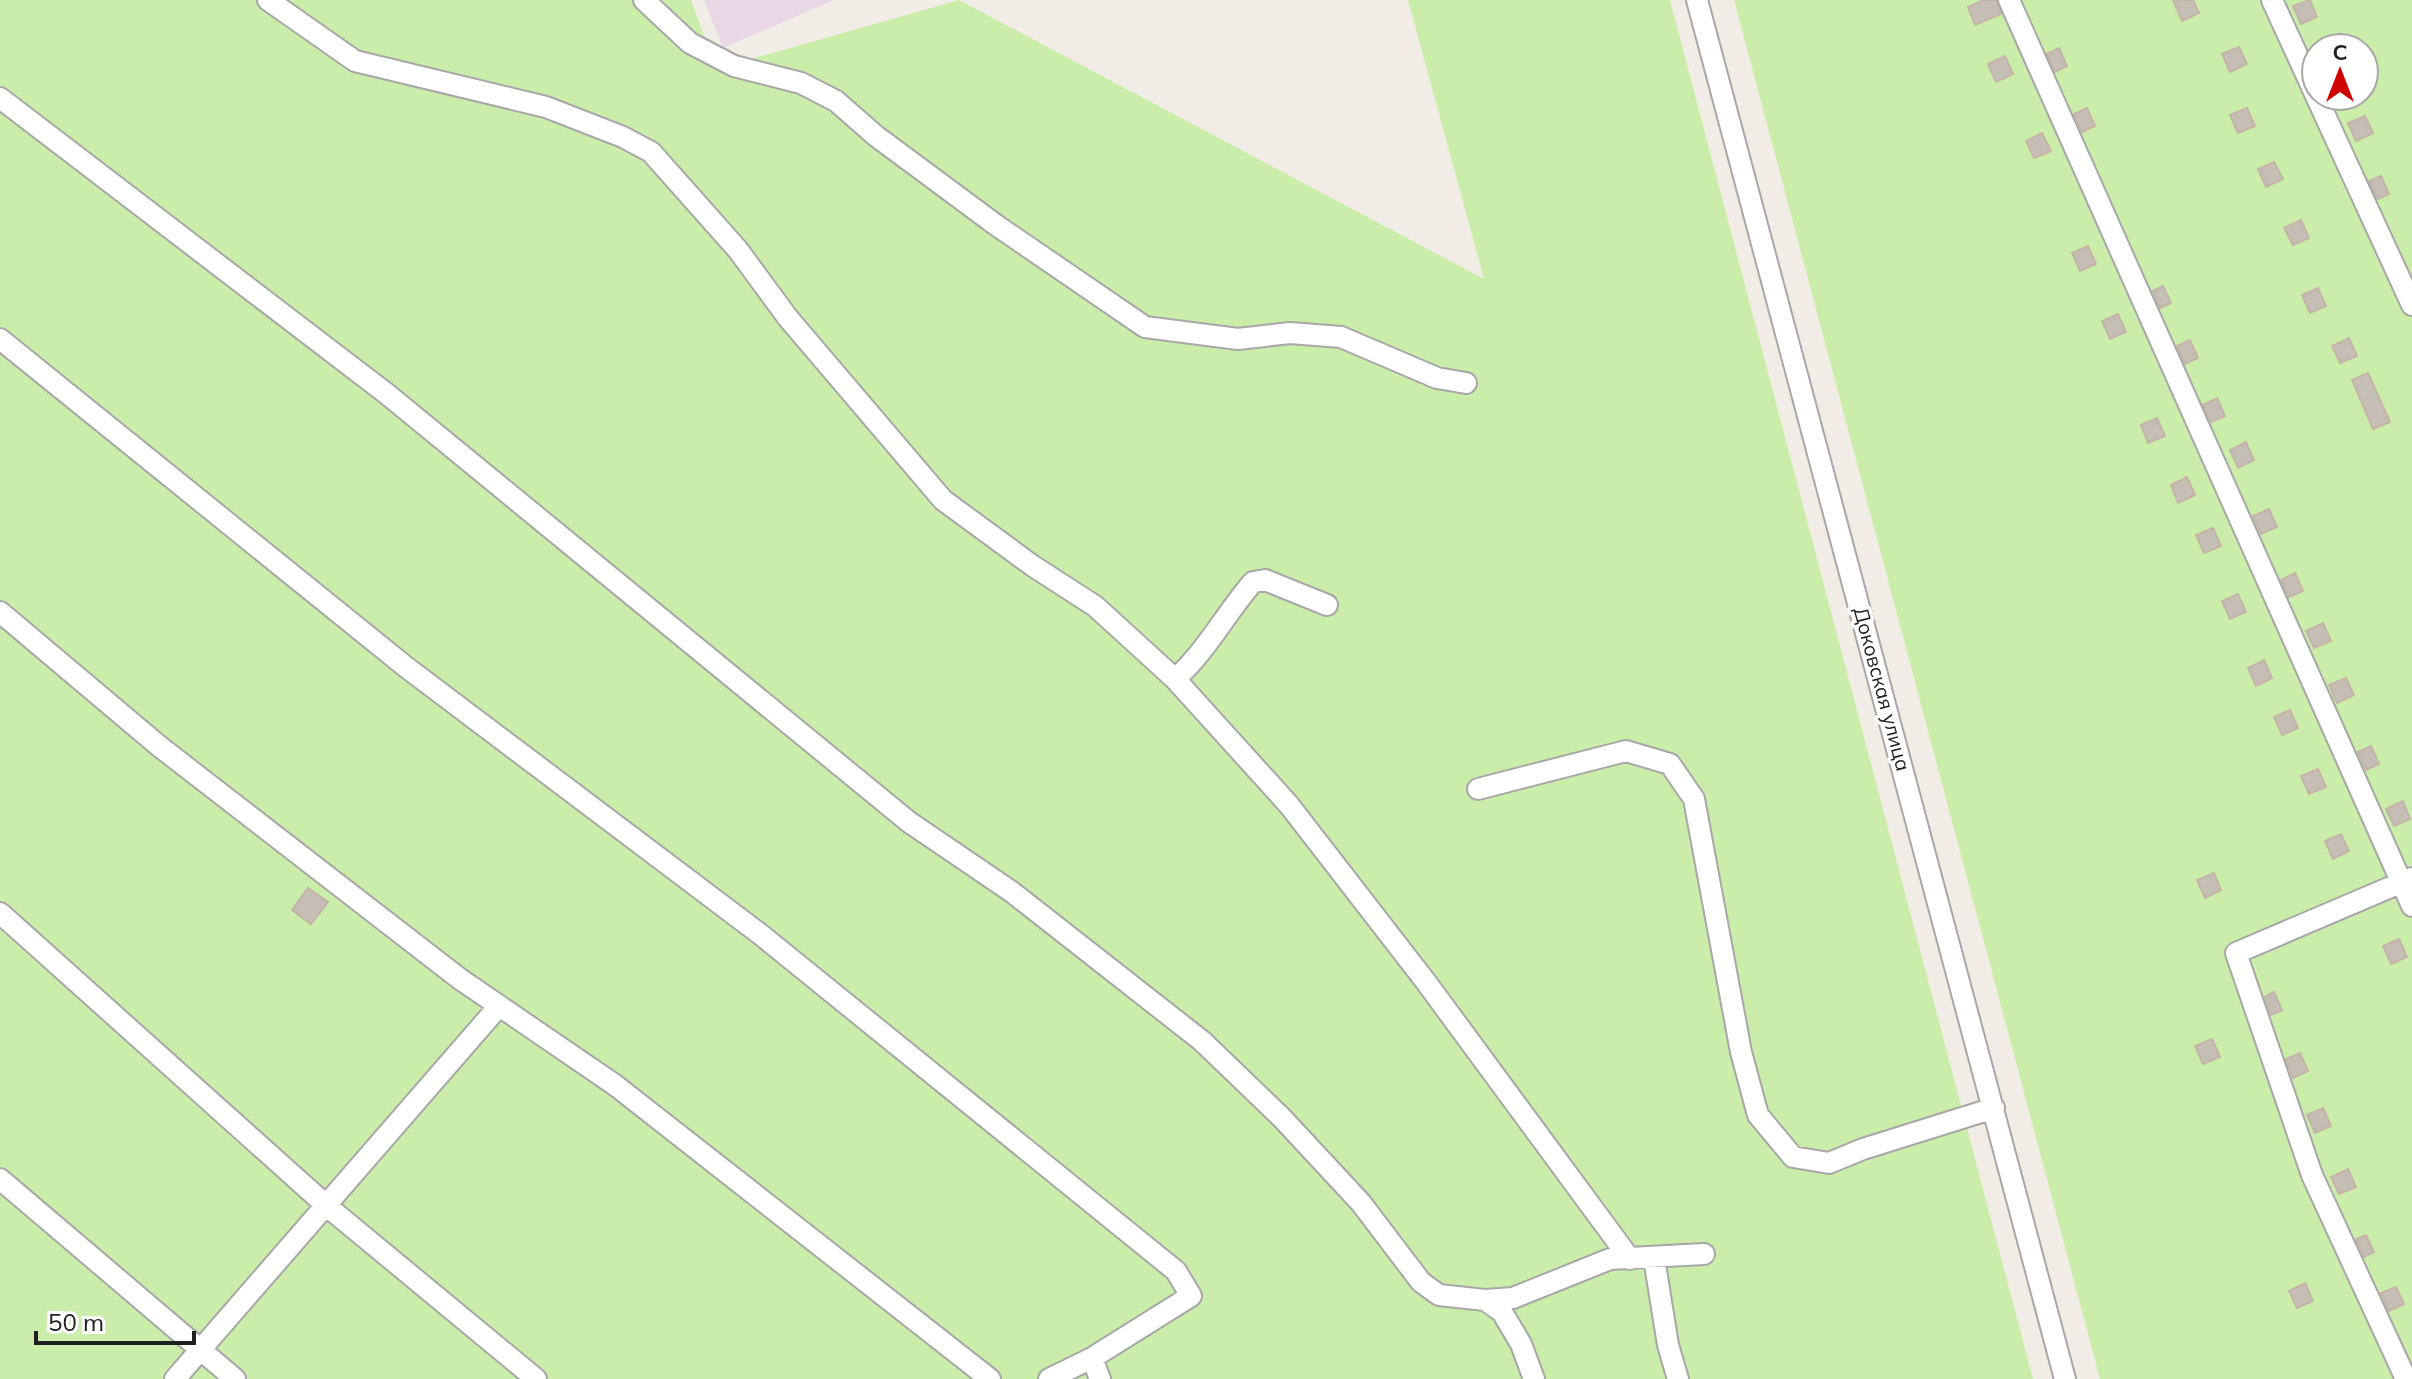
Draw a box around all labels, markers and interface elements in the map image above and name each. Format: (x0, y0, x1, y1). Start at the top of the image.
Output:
north arrow (2300, 32, 2380, 112)
text: С (2332, 38, 2348, 66)
street label: Доковская улица (1849, 604, 1916, 774)
scale bar (36, 1295, 194, 1345)
text: 50 m (48, 1307, 104, 1337)

